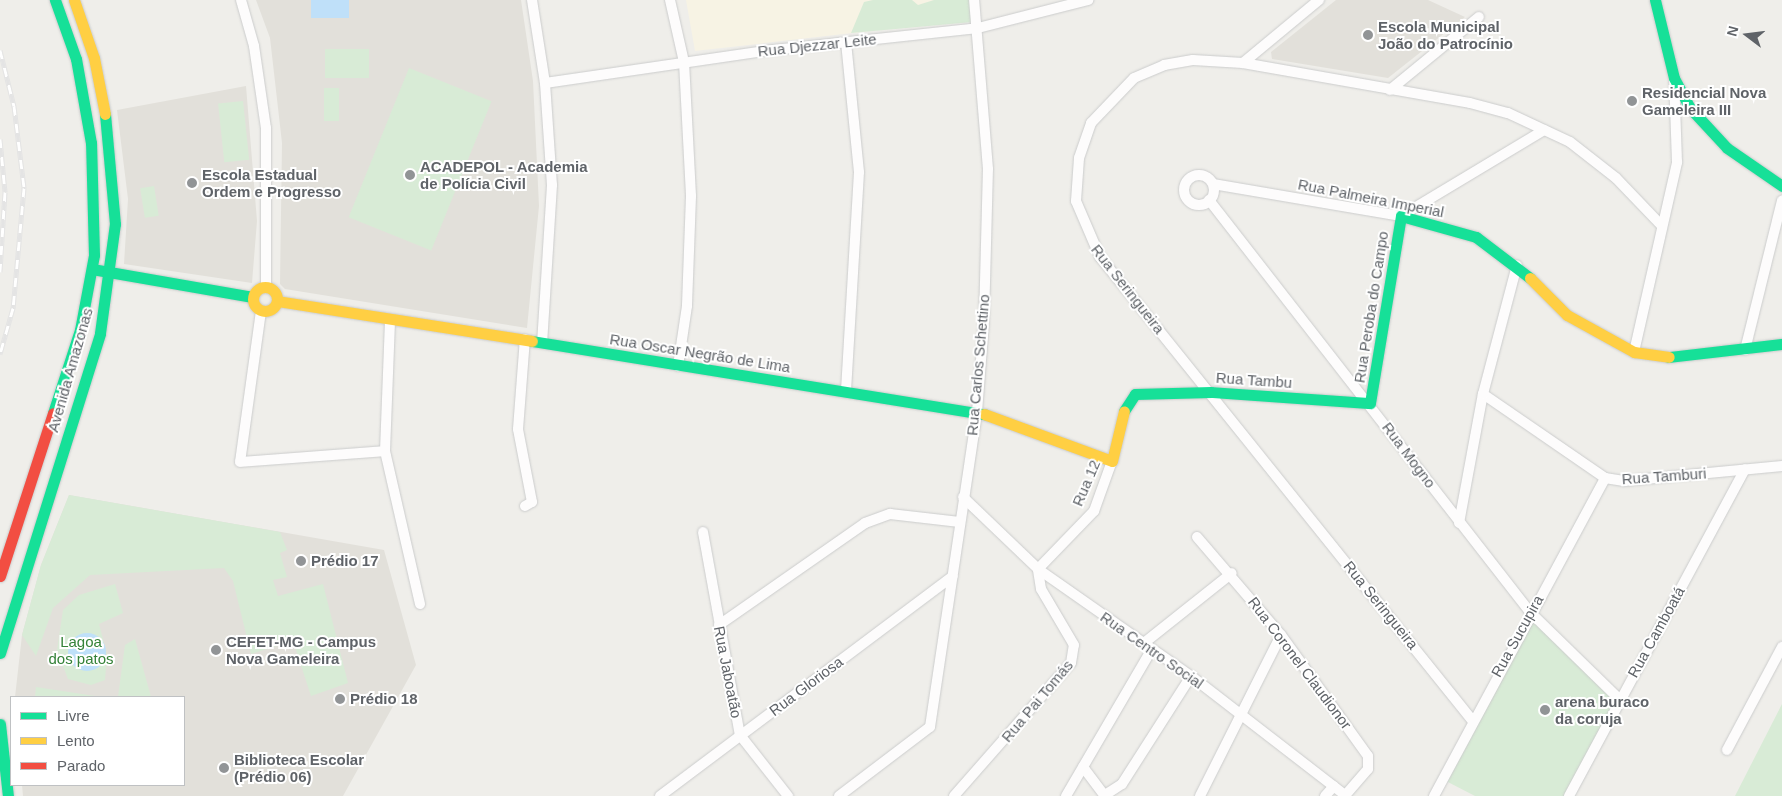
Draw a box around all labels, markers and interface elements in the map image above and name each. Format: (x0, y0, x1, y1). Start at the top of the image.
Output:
north arrow (1722, 10, 1772, 60)
place label: Escola Municipal João do Patrocínio (1378, 17, 1513, 52)
text: N (1723, 24, 1742, 38)
marker: Escola Municipal João do Patrocínio (1362, 29, 1374, 41)
street label: Rua Djezzar Leite (757, 30, 877, 60)
place label: Residencial Nova Gameleira III (1642, 83, 1766, 118)
marker: Residencial Nova Gameleira III (1626, 95, 1638, 107)
place label: ACADEPOL - Academia de Polícia Civil (420, 157, 588, 192)
place label: Escola Estadual Ordem e Progresso (202, 165, 341, 200)
marker: ACADEPOL - Academia de Polícia Civil (404, 169, 416, 181)
street label: Rua Palmeira Imperial (1296, 175, 1446, 221)
marker: Escola Estadual Ordem e Progresso (186, 177, 198, 189)
street label: Rua Peroba do Campo (1350, 230, 1392, 384)
street label: Rua Seringueira (1088, 241, 1168, 337)
street label: Rua Carlos Schettino (963, 294, 993, 436)
street label: Avenida Amazonas (44, 306, 96, 434)
street label: Rua Oscar Negrão de Lima (608, 330, 792, 376)
street label: Rua Tambu (1215, 368, 1293, 392)
street label: Rua Mogno (1378, 419, 1440, 491)
street label: Rua 12 (1068, 457, 1104, 509)
street label: Rua Tamburi (1621, 464, 1707, 488)
place label: Prédio 17 (311, 552, 379, 570)
marker: Prédio 17 (295, 555, 307, 567)
street label: Rua Seringueira (1340, 557, 1422, 653)
street label: Rua Camboatá (1624, 584, 1688, 680)
street label: Rua Sucupira (1487, 592, 1547, 680)
street label: Rua Coronel Claudionor (1244, 593, 1356, 733)
street label: Rua Centro Social (1097, 608, 1207, 692)
street label: Rua Jaboatão (710, 624, 746, 720)
park label: Lagoa dos patos (48, 632, 114, 667)
place label: CEFET-MG - Campus Nova Gameleira (226, 632, 376, 667)
marker: CEFET-MG - Campus Nova Gameleira (210, 644, 222, 656)
street label: Rua Gloriosa (766, 652, 846, 720)
street label: Rua Pai Tomás (997, 656, 1077, 746)
place label: Prédio 18 (350, 690, 418, 708)
place label: arena buraco da coruja (1555, 692, 1649, 727)
marker: Prédio 18 (334, 693, 346, 705)
legend (10, 696, 185, 786)
marker: arena buraco da coruja (1539, 704, 1551, 716)
text: Livre (57, 707, 90, 724)
text: Lento (57, 732, 95, 749)
place label: Biblioteca Escolar (Prédio 06) (234, 750, 364, 785)
text: Parado (57, 757, 105, 774)
marker: Biblioteca Escolar (Prédio 06) (218, 762, 230, 774)

